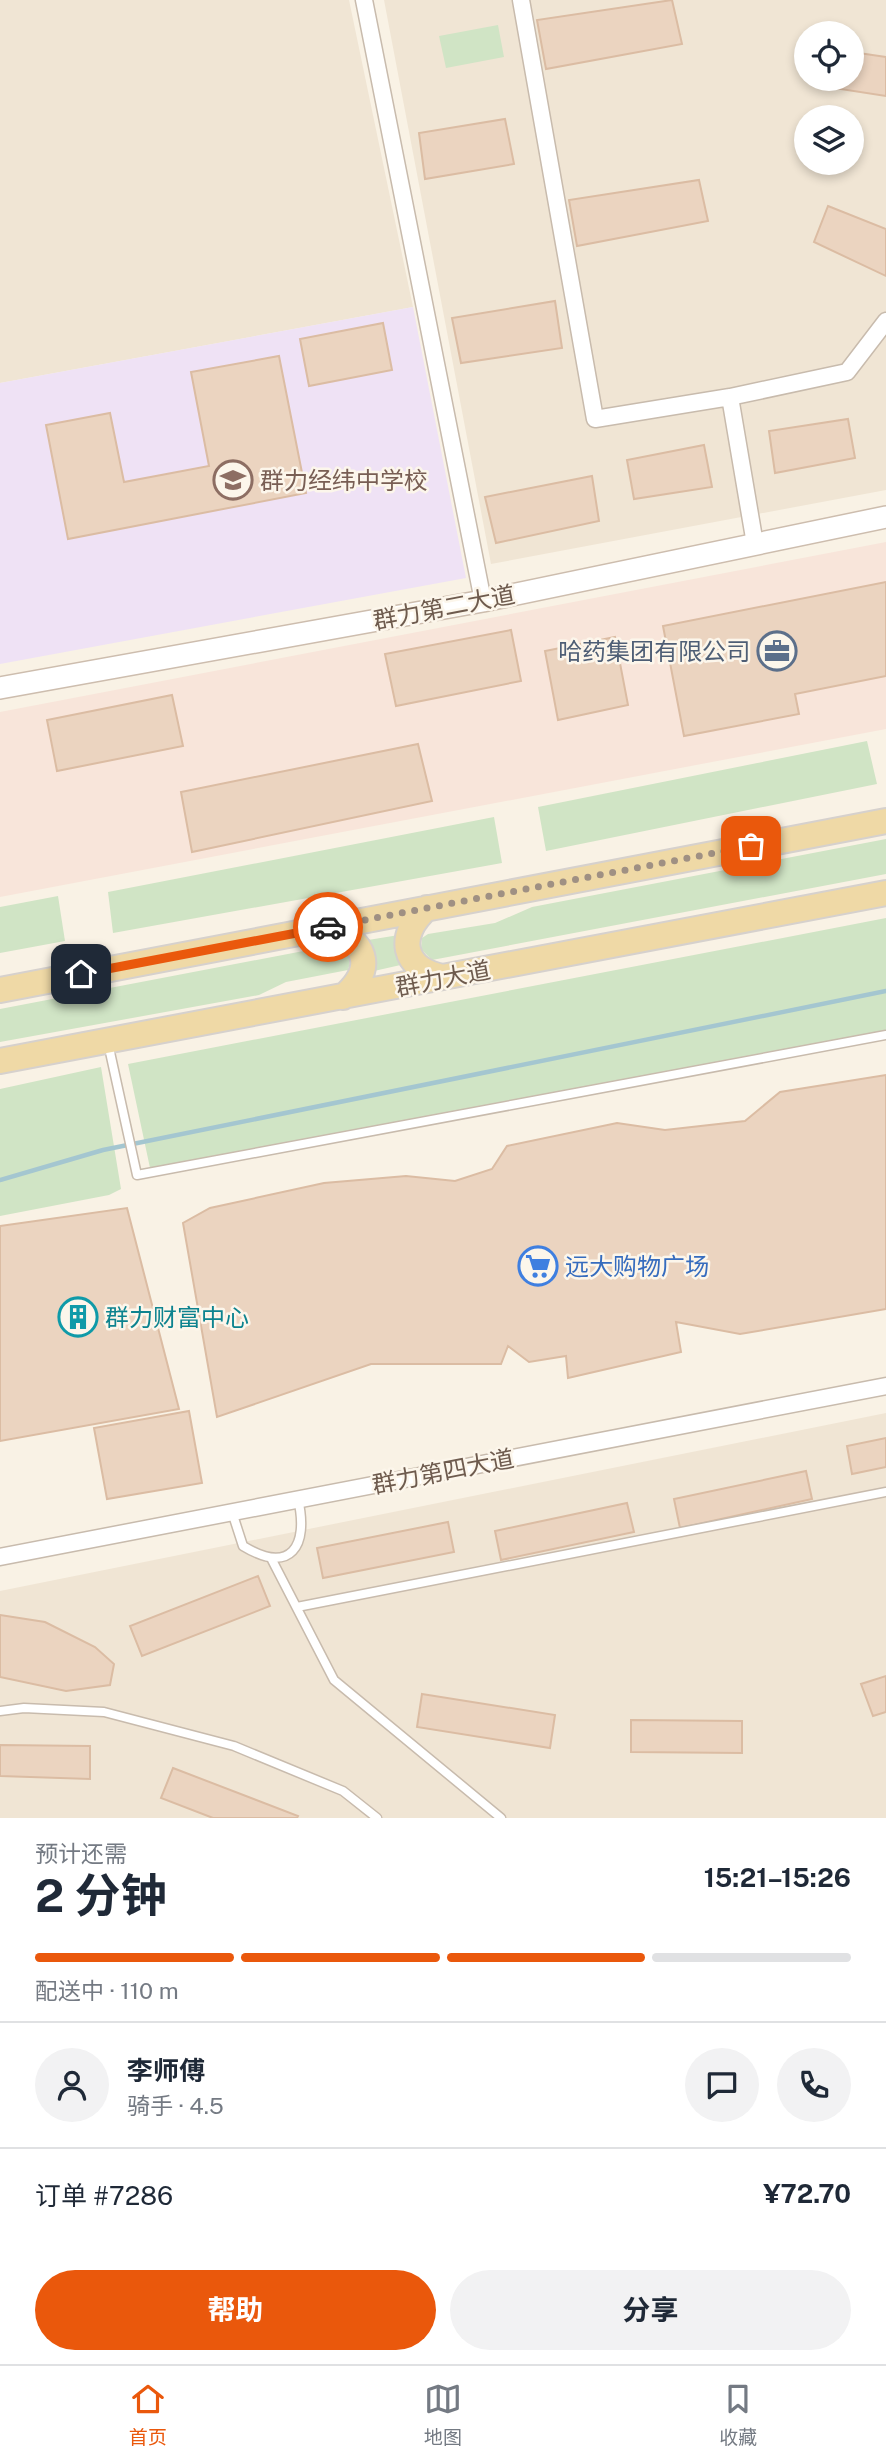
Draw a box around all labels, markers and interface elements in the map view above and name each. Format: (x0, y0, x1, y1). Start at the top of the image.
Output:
map controls (794, 21, 864, 175)
button: locate (794, 21, 864, 91)
button: layers (794, 105, 864, 175)
school or university icon: 群力经纬中学校 (212, 459, 254, 501)
place label: 群力经纬中学校 (260, 466, 428, 494)
street label: 群力第二大道 (371, 580, 517, 634)
office icon: 哈药集团有限公司 (756, 630, 798, 672)
place label: 哈药集团有限公司 (558, 637, 750, 665)
pin (721, 816, 781, 876)
icon: bag (732, 827, 770, 865)
courier (293, 892, 363, 962)
icon: car (309, 908, 347, 946)
pin (51, 944, 111, 1004)
icon: home (62, 955, 100, 993)
street label: 群力大道 (393, 955, 493, 1001)
supermarket icon: 远大购物广场 (517, 1245, 559, 1287)
place label: 远大购物广场 (565, 1252, 709, 1280)
building icon: 群力财富中心 (57, 1296, 99, 1338)
place label: 群力财富中心 (105, 1303, 249, 1331)
street label: 群力第四大道 (370, 1444, 516, 1498)
text: 预计还需 (35, 1840, 127, 1867)
text: 15:21–15:26 (704, 1862, 851, 1893)
text: 2 分钟 (35, 1868, 167, 1922)
text: 配送中 · 110 m (35, 1977, 179, 2004)
button: person (35, 2048, 109, 2122)
button: chat (685, 2048, 759, 2122)
button: phone (777, 2048, 851, 2122)
text: 李师傅 (127, 2055, 205, 2086)
text: 骑手 · 4.5 (127, 2092, 224, 2119)
text: ¥72.70 (763, 2178, 851, 2209)
text: 订单 #7286 (35, 2180, 173, 2211)
button: 帮助 (35, 2270, 436, 2350)
button: 分享 (450, 2270, 851, 2350)
tab: 首页 (129, 2380, 167, 2449)
tab: 地图 (424, 2380, 462, 2449)
tab: 收藏 (719, 2380, 757, 2449)

